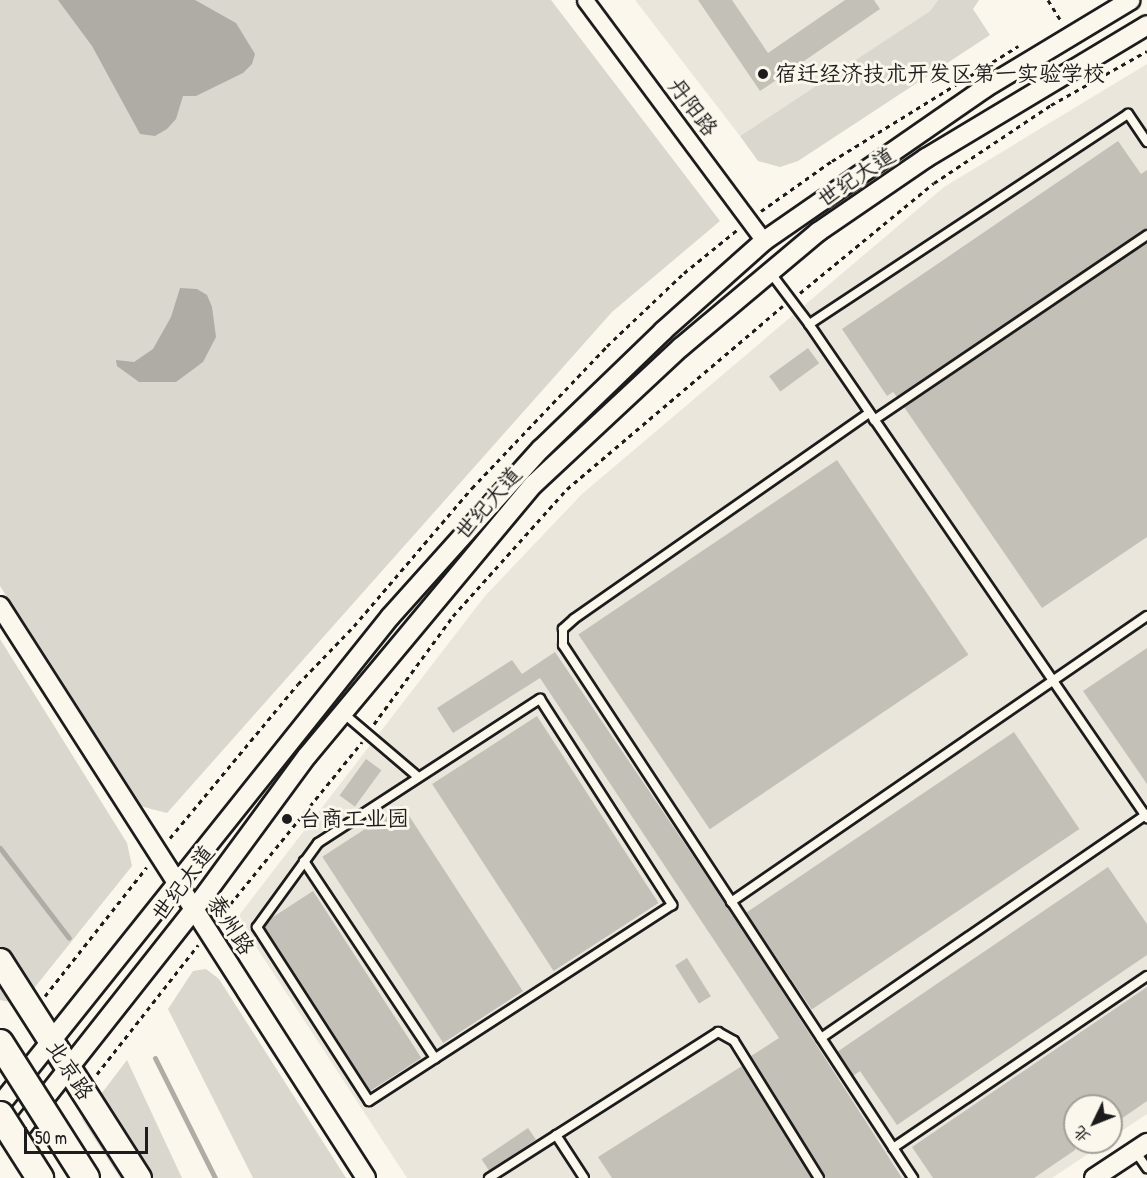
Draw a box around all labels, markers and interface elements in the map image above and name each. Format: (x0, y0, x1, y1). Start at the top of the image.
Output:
place label: 宿迁经济技术开发区第一实验学校 (775, 61, 1105, 87)
marker: 宿迁经济技术开发区第一实验学校 (756, 67, 770, 81)
street label: 丹阳路 (663, 73, 723, 141)
street label: 世纪大道 (812, 141, 900, 213)
street label: 世纪大道 (449, 461, 527, 545)
place label: 台商工业园 (299, 806, 409, 832)
marker: 台商工业园 (280, 812, 294, 826)
street label: 世纪大道 (146, 840, 220, 926)
street label: 泰州路 (202, 890, 260, 960)
street label: 北京路 (41, 1035, 99, 1105)
north arrow (1063, 1094, 1123, 1154)
scale bar (27, 1115, 152, 1153)
text: 北 (1068, 1122, 1095, 1148)
text: 50 m (35, 1125, 67, 1150)

